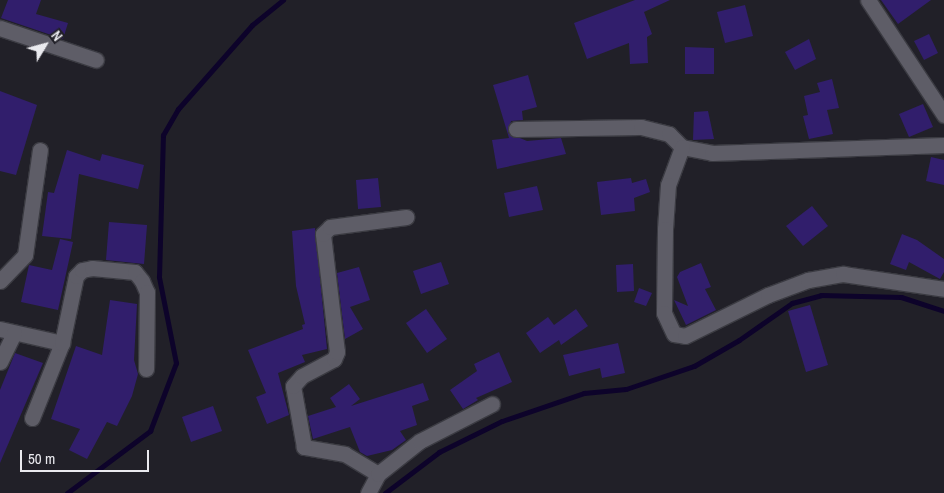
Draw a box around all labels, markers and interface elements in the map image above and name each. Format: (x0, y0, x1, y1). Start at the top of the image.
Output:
north arrow (20, 20, 70, 70)
text: N (47, 27, 67, 45)
scale bar (22, 440, 151, 472)
text: 50 m (28, 448, 55, 469)

